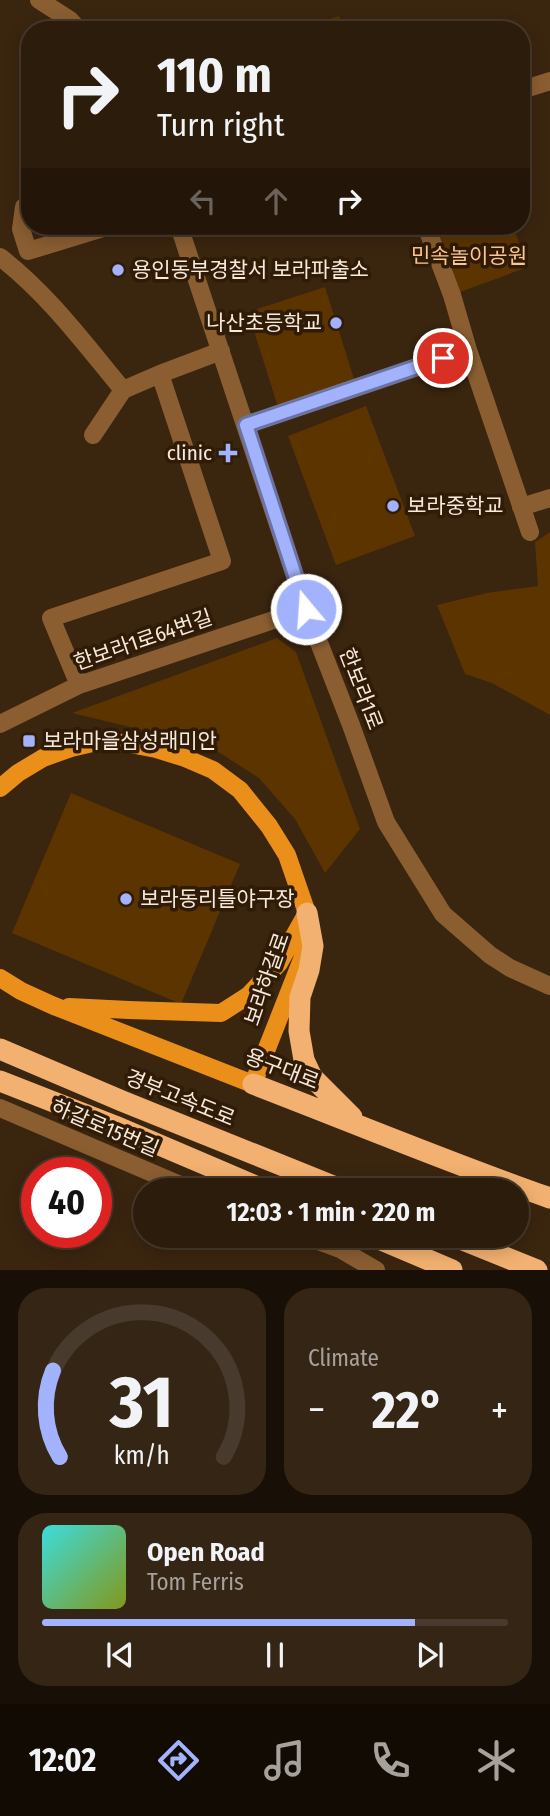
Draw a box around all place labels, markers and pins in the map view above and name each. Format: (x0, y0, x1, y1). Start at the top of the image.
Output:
place label: 용인동부경찰서 보라파출소 (132, 257, 369, 283)
marker: 용인동부경찰서 보라파출소 (110, 262, 126, 278)
place label: 나산초등학교 (206, 310, 322, 336)
marker: 나산초등학교 (328, 315, 344, 331)
pin (413, 328, 473, 388)
place label: clinic (167, 440, 212, 466)
marker: clinic (218, 443, 238, 463)
place label: 보라중학교 (407, 493, 504, 519)
marker: 보라중학교 (385, 498, 401, 514)
place label: 보라마을삼성래미안 (43, 728, 217, 754)
marker: 보라마을삼성래미안 (21, 733, 37, 749)
place label: 보라동리틀야구장 (140, 886, 295, 912)
marker: 보라동리틀야구장 (118, 891, 134, 907)

